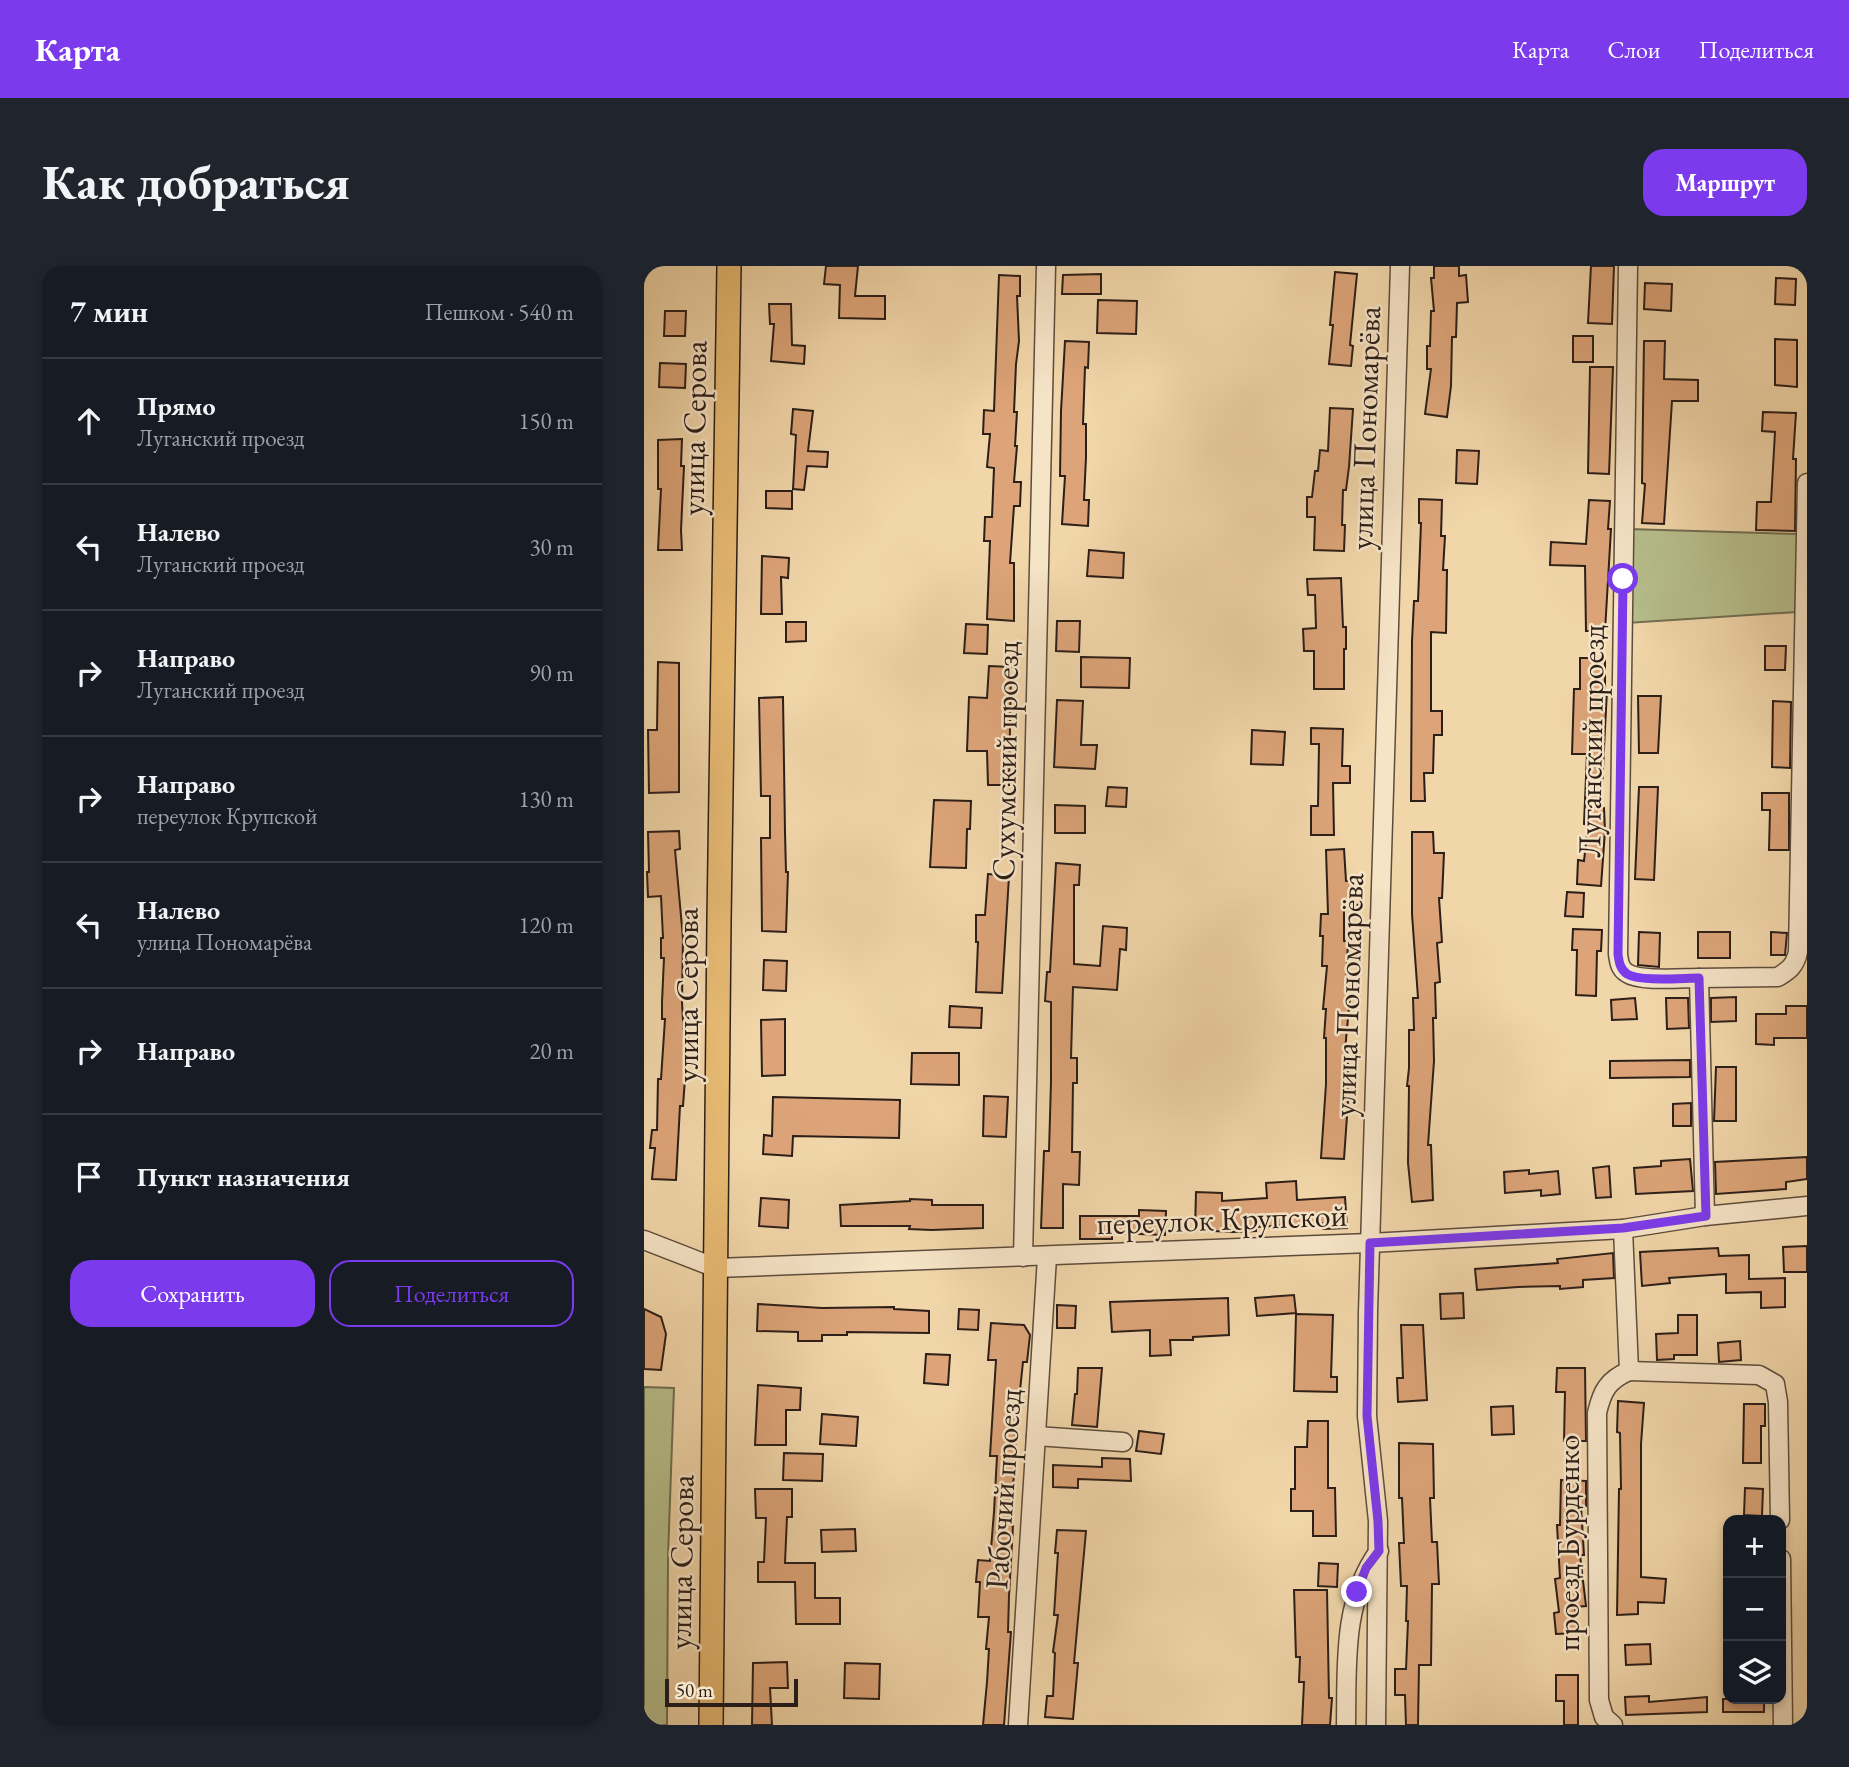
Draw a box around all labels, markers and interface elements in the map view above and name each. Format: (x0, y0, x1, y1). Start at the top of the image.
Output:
text: Карта (35, 28, 120, 71)
text: Карта (1512, 34, 1569, 65)
text: Слои (1607, 34, 1661, 65)
text: Поделиться (1699, 34, 1814, 65)
button: Маршрут (1643, 149, 1807, 216)
text: Как добраться (42, 150, 350, 214)
text: 7 мин (70, 292, 148, 331)
text: Пешком · 540 m (425, 297, 574, 327)
street label: улица Пономарёва (1340, 305, 1390, 551)
street label: улица Серова (671, 340, 717, 516)
text: Прямо (137, 389, 216, 423)
icon: ahead (70, 402, 108, 440)
text: 150 m (518, 406, 574, 436)
text: Луганский проезд (137, 423, 304, 453)
text: Налево (137, 515, 220, 549)
icon: left (70, 528, 108, 566)
text: 30 m (529, 532, 574, 562)
text: Луганский проезд (137, 549, 304, 579)
route start (1607, 563, 1638, 594)
street label: Луганский проезд (1568, 624, 1614, 858)
street label: Сухумский проезд (982, 640, 1028, 881)
text: Направо (137, 641, 235, 675)
icon: right (70, 654, 108, 692)
text: 90 m (529, 658, 574, 688)
text: Луганский проезд (137, 675, 304, 705)
text: Направо (137, 767, 235, 801)
icon: right (70, 780, 108, 818)
text: 130 m (518, 784, 574, 814)
text: переулок Крупской (137, 801, 317, 831)
street label: улица Пономарёва (1323, 872, 1373, 1118)
text: Налево (137, 893, 220, 927)
icon: left (70, 906, 108, 944)
street label: улица Серова (666, 907, 708, 1083)
text: 120 m (518, 910, 574, 940)
text: улица Пономарёва (137, 927, 312, 957)
icon: right (70, 1032, 108, 1070)
text: Направо (137, 1034, 235, 1068)
text: 20 m (529, 1036, 574, 1066)
icon: arrive (70, 1158, 108, 1196)
text: Пункт назначения (137, 1160, 350, 1194)
street label: переулок Крупской (1096, 1194, 1348, 1244)
button: Сохранить (70, 1260, 315, 1327)
button: Поделиться (329, 1260, 574, 1327)
street label: Рабочий проезд (975, 1387, 1031, 1591)
street label: проезд Бурденко (1547, 1435, 1589, 1651)
street label: улица Серова (658, 1474, 704, 1650)
map controls (1723, 1515, 1786, 1704)
button: + (1723, 1515, 1786, 1578)
route end (1341, 1576, 1372, 1607)
button: − (1723, 1578, 1786, 1641)
button: layers (1723, 1641, 1786, 1704)
scale bar (665, 1676, 798, 1708)
text: 50 m (676, 1678, 713, 1703)

